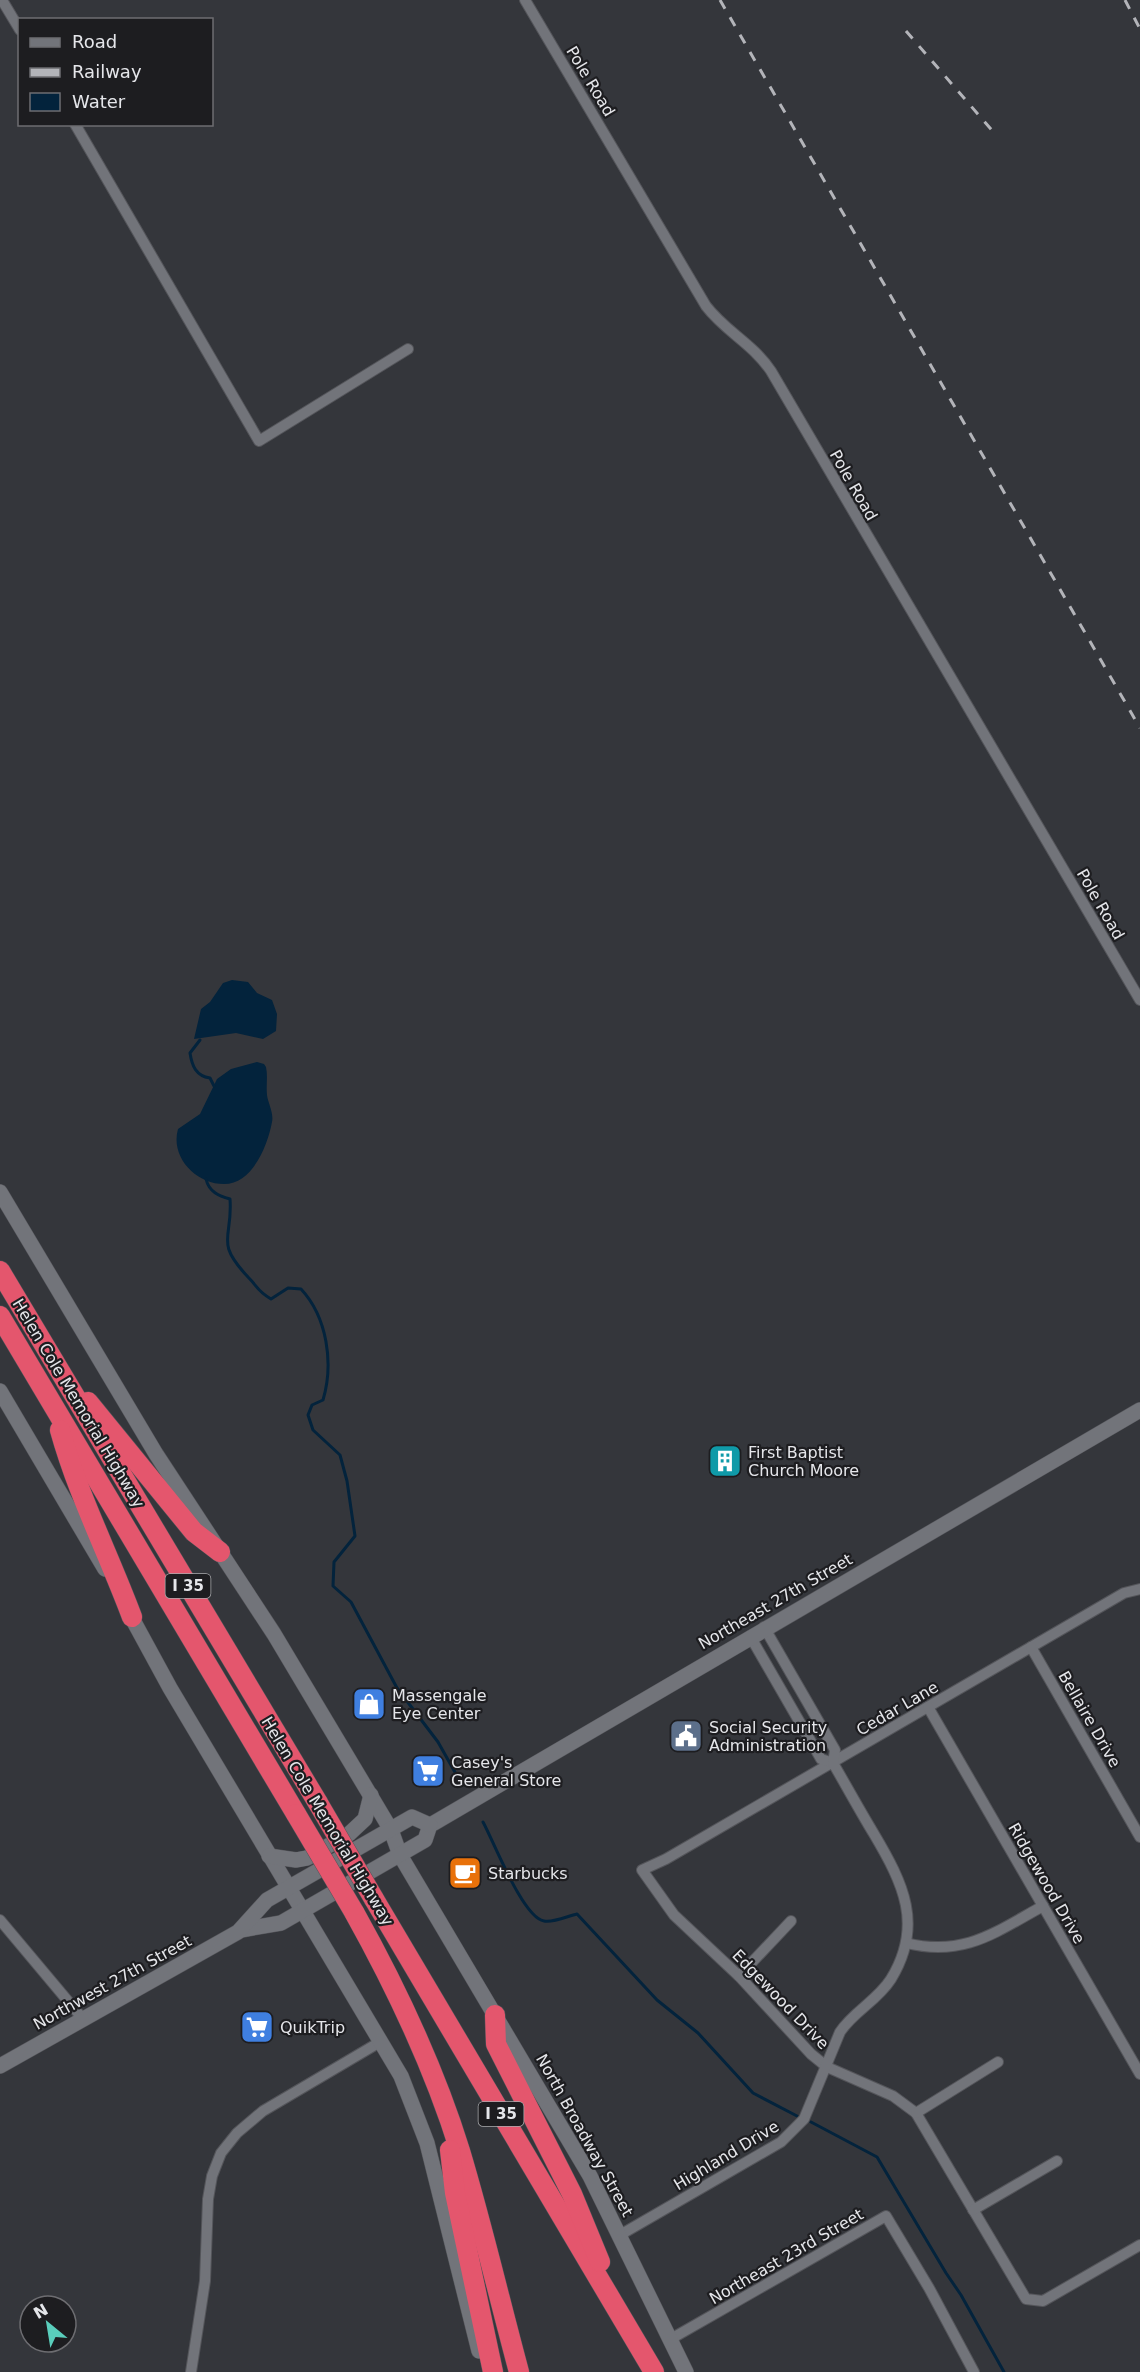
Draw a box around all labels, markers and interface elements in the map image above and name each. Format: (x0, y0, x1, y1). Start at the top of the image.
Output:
legend (18, 18, 213, 126)
text: Road (72, 31, 117, 52)
street label: Pole Road (562, 43, 619, 120)
text: Railway (72, 61, 142, 82)
text: Water (72, 91, 126, 112)
street label: Pole Road (826, 447, 881, 524)
street label: Pole Road (1073, 866, 1128, 943)
street label: Helen Cole Memorial Highway (9, 1295, 149, 1511)
building icon: First Baptist Church Moore (707, 1443, 743, 1479)
place label: First Baptist Church Moore (748, 1443, 859, 1480)
street label: Northeast 27th Street (695, 1550, 856, 1653)
road number: I 35 (166, 1574, 210, 1598)
street label: Bellaire Drive (1054, 1668, 1125, 1771)
street label: Cedar Lane (853, 1677, 942, 1739)
shop icon: Massengale Eye Center (351, 1686, 387, 1722)
place label: Massengale Eye Center (392, 1686, 487, 1723)
street label: Helen Cole Memorial Highway (258, 1713, 398, 1929)
public building icon: Social Security Administration (668, 1718, 704, 1754)
place label: Social Security Administration (709, 1718, 827, 1755)
supermarket icon: Casey's General Store (410, 1753, 446, 1789)
place label: Casey's General Store (451, 1753, 561, 1790)
street label: Ridgewood Drive (1004, 1819, 1089, 1947)
cafe icon: Starbucks (447, 1855, 483, 1891)
place label: Starbucks (488, 1864, 568, 1883)
street label: Northwest 27th Street (30, 1931, 195, 2034)
street label: Edgewood Drive (728, 1946, 833, 2053)
supermarket icon: QuikTrip (239, 2009, 275, 2045)
place label: QuikTrip (280, 2018, 345, 2037)
street label: North Broadway Street (532, 2051, 637, 2220)
road number: I 35 (478, 2102, 524, 2126)
street label: Highland Drive (670, 2117, 782, 2194)
street label: Northeast 23rd Street (706, 2205, 867, 2308)
north arrow (18, 2294, 78, 2354)
text: N (30, 2300, 51, 2323)

